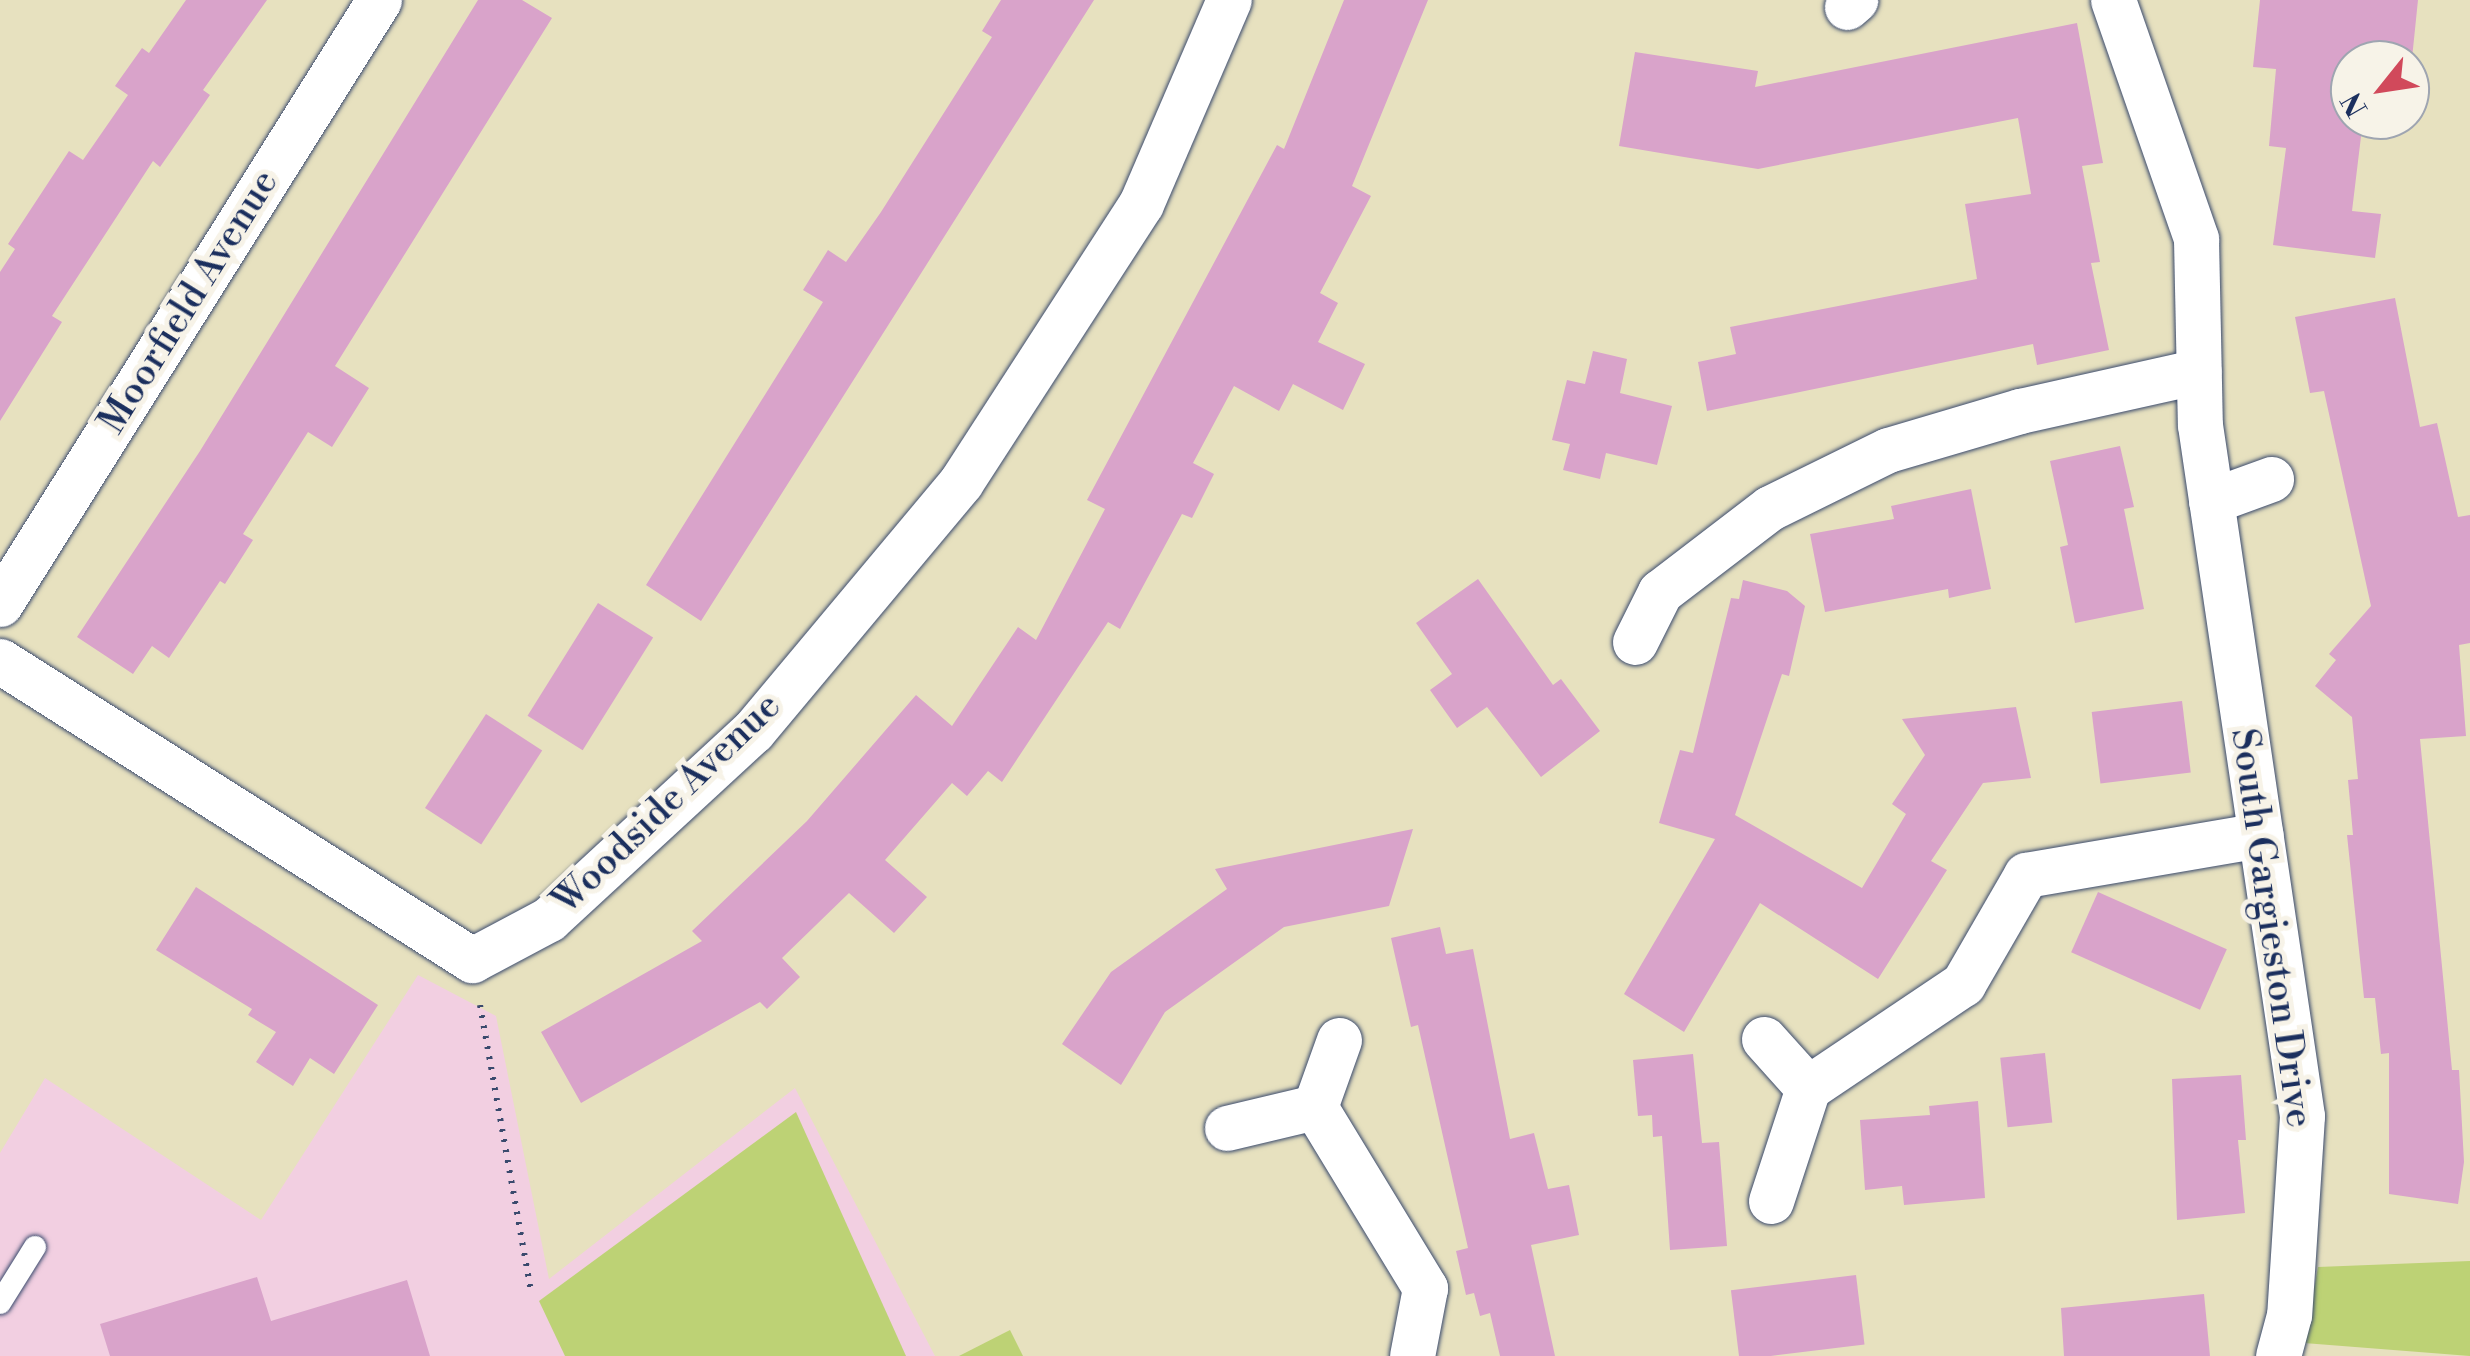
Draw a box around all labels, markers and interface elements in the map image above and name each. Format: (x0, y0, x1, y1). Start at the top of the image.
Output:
north arrow (2330, 40, 2430, 140)
text: N (2335, 86, 2376, 123)
street label: Moorfield Avenue (90, 162, 288, 442)
street label: Woodside Avenue (544, 684, 790, 924)
street label: South Gargieston Drive (2220, 726, 2322, 1130)

